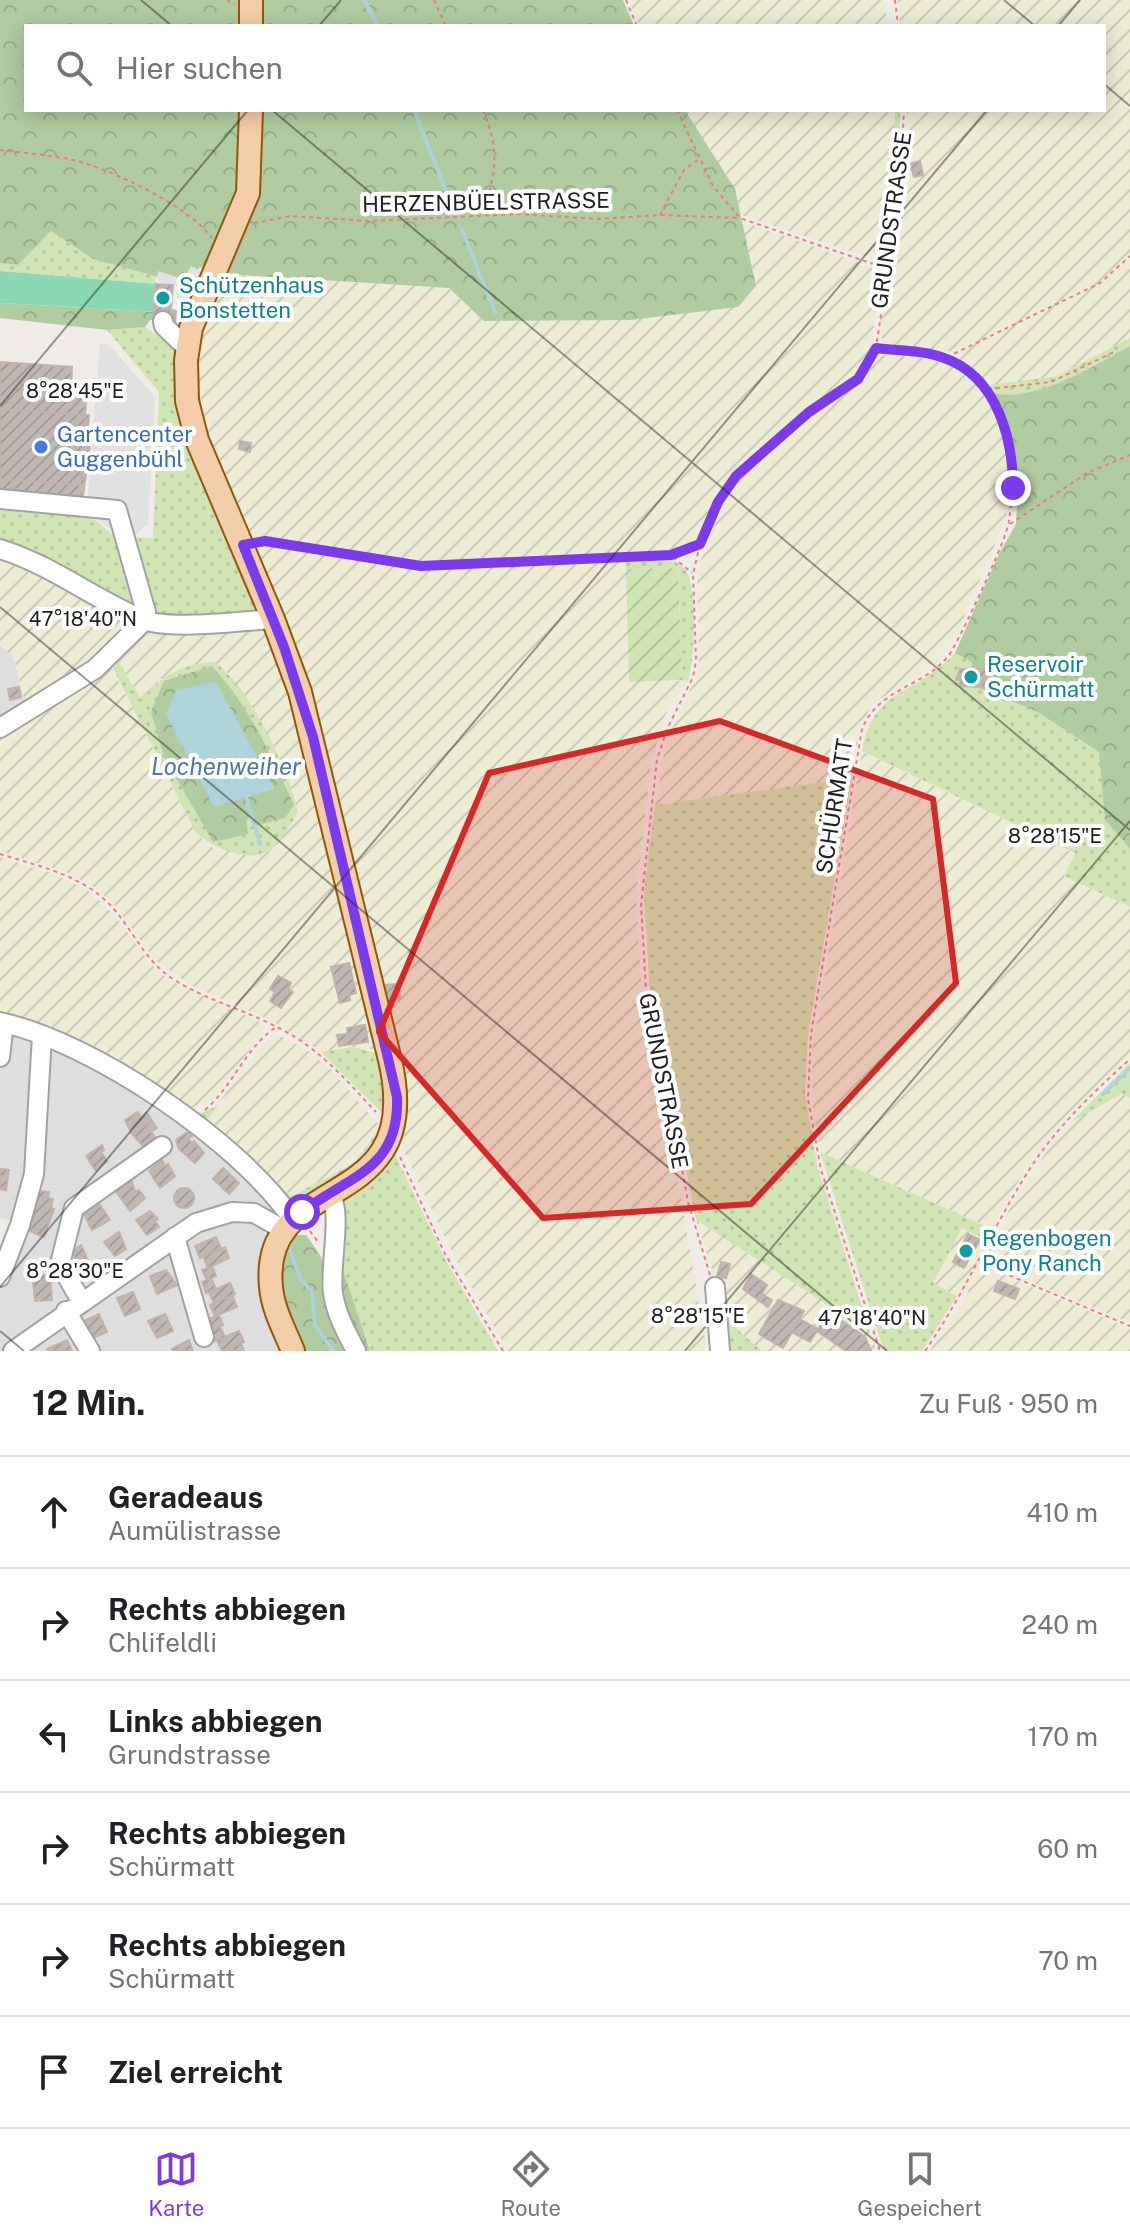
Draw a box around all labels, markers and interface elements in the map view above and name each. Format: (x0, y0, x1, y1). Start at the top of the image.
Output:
search box (24, 24, 1106, 112)
icon: search (52, 46, 96, 90)
text: Hier suchen (116, 50, 283, 86)
street label: GRUNDSTRASSE (866, 130, 916, 310)
street label: HERZENBÜELSTRASSE (362, 186, 610, 217)
place label: Schützenhaus Bonstetten (179, 272, 324, 323)
marker: Schützenhaus Bonstetten (154, 289, 172, 307)
text: 8°28'45"E (26, 379, 124, 403)
place label: Gartencenter Guggenbühl (57, 421, 193, 472)
marker: Gartencenter Guggenbühl (32, 438, 50, 456)
route end (995, 470, 1031, 506)
text: 47°18'40"N (29, 607, 137, 631)
place label: Reservoir Schürmatt (987, 651, 1094, 702)
marker: Reservoir Schürmatt (962, 668, 980, 686)
street label: SCHÜRMATT (809, 736, 858, 875)
water label: Lochenweiher (151, 752, 302, 780)
text: 8°28'15"E (1008, 824, 1102, 848)
street label: GRUNDSTRASSE (634, 991, 694, 1171)
route start (284, 1194, 320, 1230)
place label: Regenbogen Pony Ranch (982, 1225, 1111, 1276)
marker: Regenbogen Pony Ranch (957, 1242, 975, 1260)
text: 8°28'30"E (26, 1259, 124, 1283)
text: 8°28'15"E (651, 1304, 745, 1328)
text: 47°18'40"N (818, 1306, 926, 1330)
text: 12 Min. (32, 1383, 146, 1423)
text: Zu Fuß · 950 m (918, 1388, 1098, 1419)
text: Geradeaus (108, 1479, 263, 1515)
icon: ahead (32, 1490, 76, 1534)
text: 410 m (1026, 1497, 1098, 1528)
text: Aumülistrasse (108, 1515, 281, 1546)
text: Rechts abbiegen (108, 1591, 346, 1627)
icon: right (32, 1602, 76, 1646)
text: 240 m (1021, 1609, 1098, 1640)
text: Chlifeldli (108, 1627, 217, 1658)
text: Links abbiegen (108, 1703, 323, 1739)
icon: left (32, 1714, 76, 1758)
text: 170 m (1028, 1721, 1098, 1752)
text: Grundstrasse (108, 1739, 271, 1770)
text: Rechts abbiegen (108, 1815, 346, 1851)
icon: right (32, 1826, 76, 1870)
text: 60 m (1037, 1833, 1098, 1864)
text: Schürmatt (108, 1851, 235, 1882)
text: Rechts abbiegen (108, 1927, 346, 1963)
icon: right (32, 1938, 76, 1982)
text: 70 m (1038, 1945, 1098, 1976)
text: Schürmatt (108, 1963, 235, 1994)
icon: arrive (32, 2050, 76, 2094)
text: Ziel erreicht (108, 2054, 283, 2090)
tab: Karte (148, 2147, 204, 2221)
tab: Route (501, 2147, 561, 2221)
tab: Gespeichert (857, 2147, 982, 2221)

